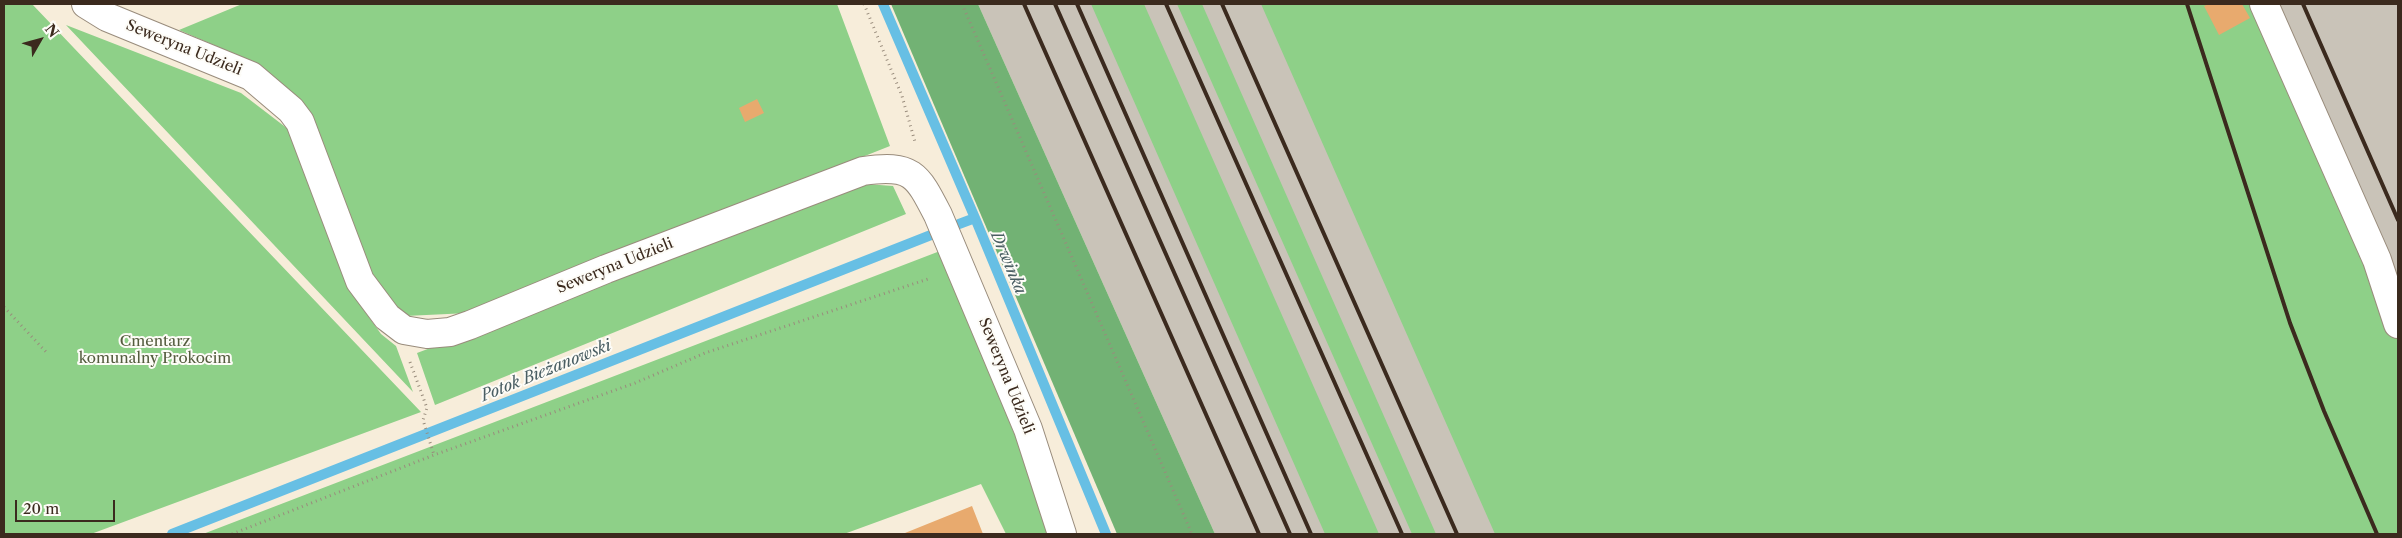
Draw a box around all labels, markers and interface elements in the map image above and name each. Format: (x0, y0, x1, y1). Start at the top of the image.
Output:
north arrow (15, 15, 65, 65)
street label: Seweryna Udzieli (123, 17, 245, 79)
text: N (41, 20, 63, 41)
water label: Drwinka (986, 229, 1030, 297)
street label: Seweryna Udzieli (554, 235, 676, 297)
street label: Seweryna Udzieli (975, 315, 1037, 437)
park label: Cmentarz komunalny Prokocim (79, 333, 231, 368)
water label: Potok Bieżanowski (478, 336, 614, 406)
scale bar (18, 490, 118, 522)
text: 20 m (23, 499, 59, 518)

